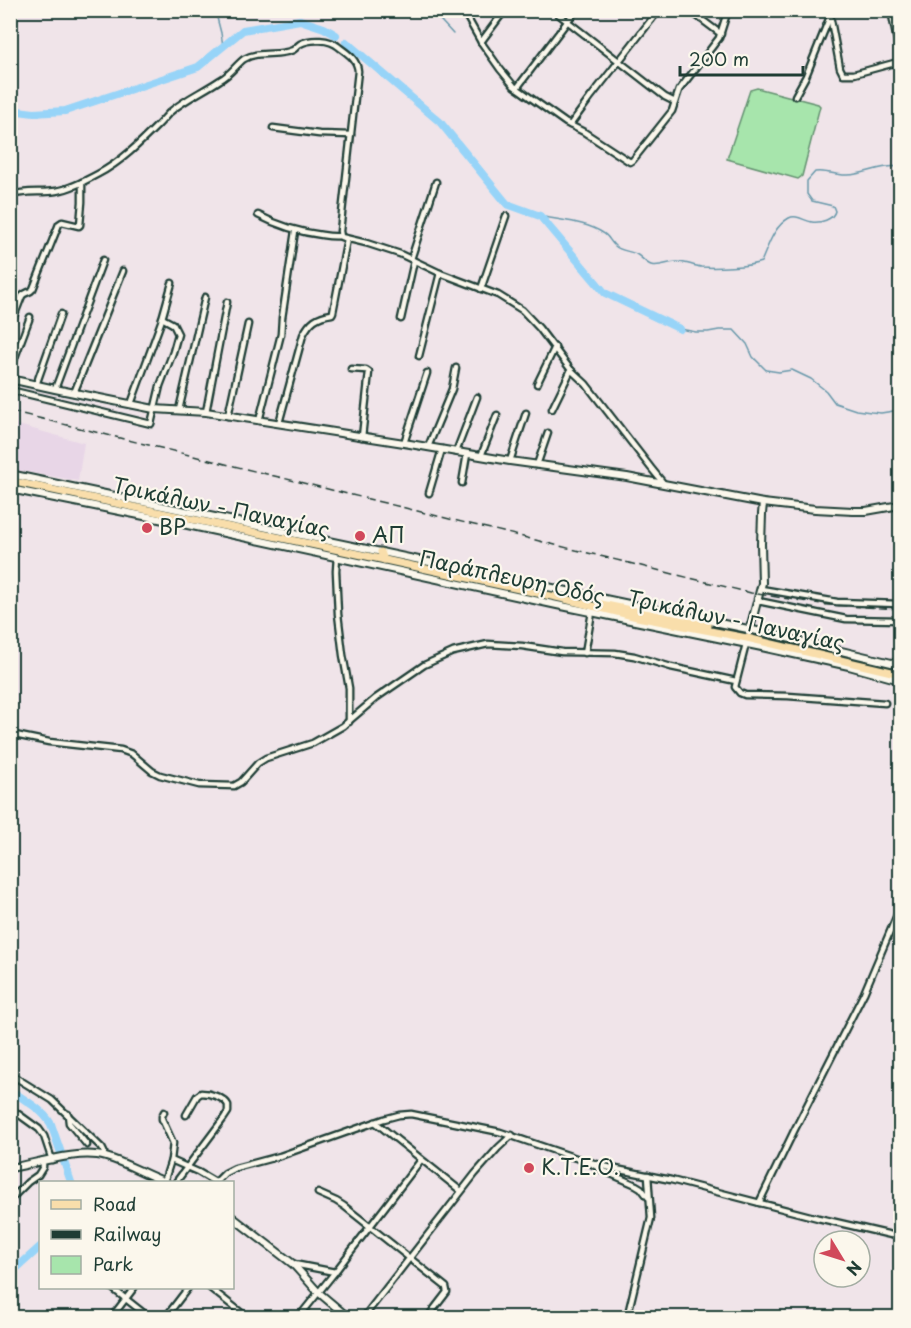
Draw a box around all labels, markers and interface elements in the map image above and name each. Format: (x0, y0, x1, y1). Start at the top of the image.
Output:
scale bar (680, 39, 803, 77)
text: 200 m (689, 45, 749, 72)
street label: Τρικάλων - Παναγίας (110, 467, 333, 545)
place label: BP (159, 510, 186, 542)
place label: ΑΠ (372, 518, 405, 550)
marker: BP (140, 521, 154, 535)
marker: ΑΠ (353, 529, 367, 543)
street label: Παράπλευρη Οδός (417, 541, 608, 611)
street label: Τρικάλων - Παναγίας (625, 580, 848, 658)
place label: Κ.Τ.Ε.Ο. (541, 1150, 619, 1182)
marker: Κ.Τ.Ε.Ο. (522, 1161, 536, 1175)
legend (39, 1181, 234, 1289)
text: Road (93, 1190, 137, 1217)
text: Railway (93, 1220, 161, 1247)
north arrow (812, 1229, 872, 1289)
text: Park (93, 1250, 133, 1277)
text: N (841, 1256, 868, 1281)

